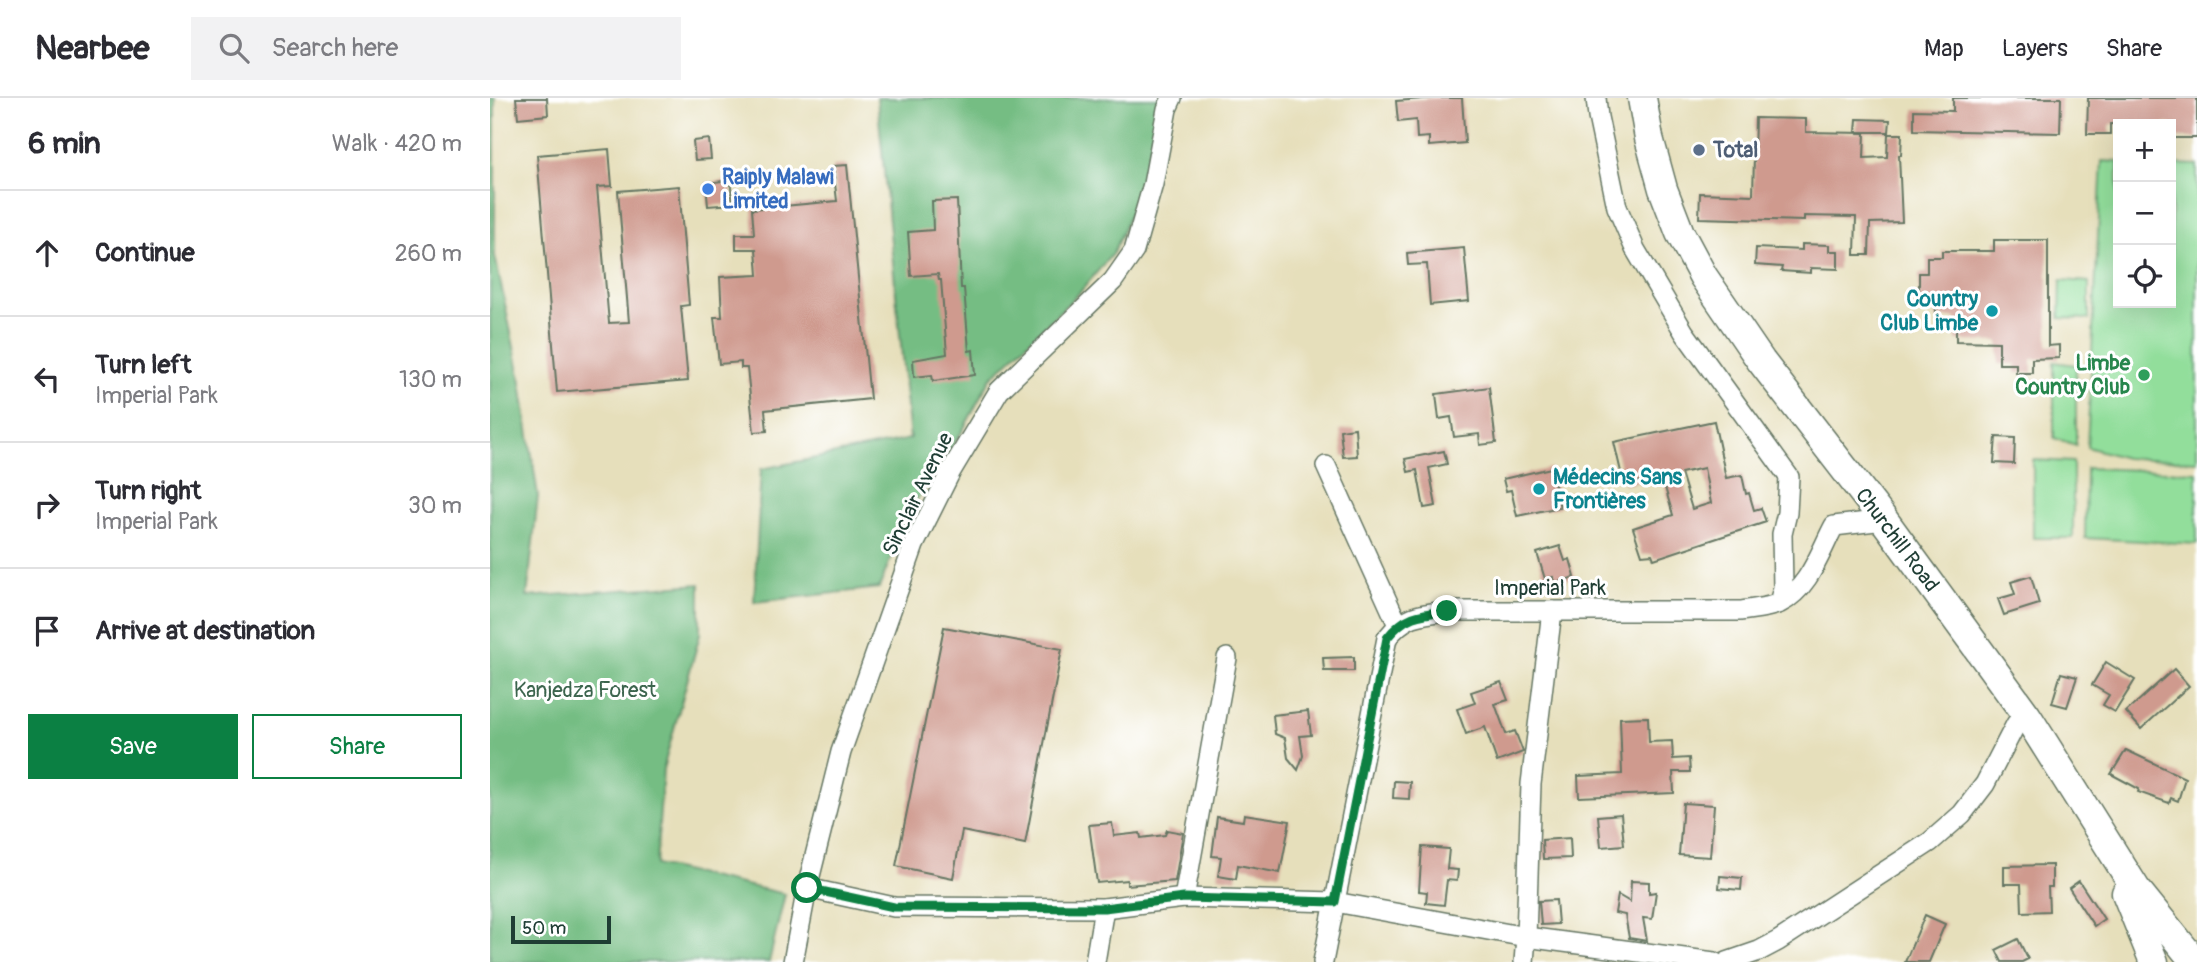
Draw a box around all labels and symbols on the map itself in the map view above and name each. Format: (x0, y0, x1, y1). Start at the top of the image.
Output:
place label: Total (1712, 137, 1758, 164)
marker: Total (1691, 142, 1707, 158)
place label: Raiply Malawi Limited (722, 164, 834, 215)
marker: Raiply Malawi Limited (700, 181, 716, 197)
place label: Country Club Limbe (1880, 286, 1979, 337)
marker: Country Club Limbe (1984, 303, 2000, 319)
place label: Limbe Country Club (2015, 350, 2131, 401)
marker: Limbe Country Club (2136, 367, 2152, 383)
street label: Sinclair Avenue (877, 428, 960, 560)
place label: Médecins Sans Frontières (1553, 464, 1683, 515)
marker: Médecins Sans Frontières (1531, 481, 1547, 497)
street label: Churchill Road (1849, 483, 1945, 597)
street label: Imperial Park (1494, 575, 1606, 602)
route end (1431, 595, 1462, 626)
park label: Kanjedza Forest (514, 677, 657, 704)
route start (791, 872, 822, 903)
scale bar (511, 913, 611, 945)

